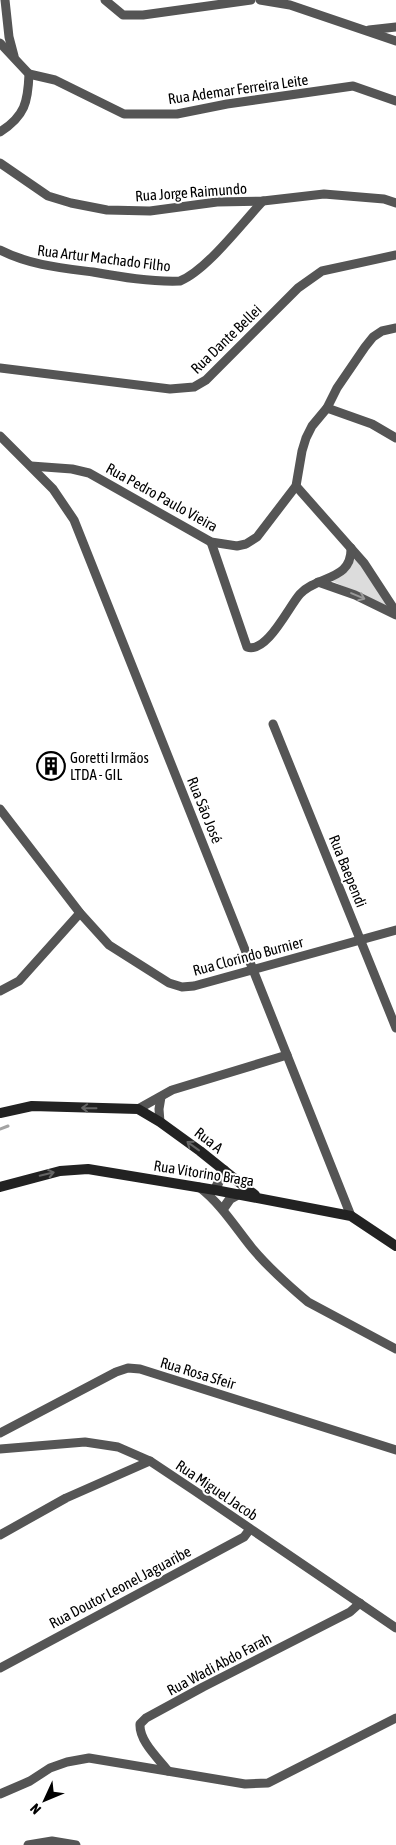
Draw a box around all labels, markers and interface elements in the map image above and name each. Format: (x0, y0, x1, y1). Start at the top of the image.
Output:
street label: Rua Ademar Ferreira Leite (167, 71, 309, 107)
street label: Rua Jorge Raimundo (135, 180, 247, 204)
street label: Rua Artur Machado Filho (36, 241, 172, 275)
street label: Rua Dante Bellei (187, 301, 265, 377)
street label: Rua Pedro Paulo Vieira (103, 459, 221, 535)
one-way arrow (350, 591, 365, 601)
place label: Goretti Irmãos LTDA - GIL (70, 749, 149, 783)
building icon: Goretti Irmãos LTDA - GIL (36, 751, 66, 781)
street label: Rua São José (184, 774, 226, 846)
street label: Rua Baependi (326, 832, 370, 910)
street label: Rua Clorindo Burnier (191, 933, 306, 979)
one-way arrow (82, 1103, 98, 1113)
street label: Rua A (191, 1124, 227, 1157)
one-way arrow (186, 1140, 200, 1151)
street label: Rua Vitorino Braga (153, 1157, 255, 1189)
one-way arrow (39, 1169, 55, 1178)
street label: Rua Rosa Sfeir (158, 1354, 238, 1393)
street label: Rua Miguel Jacob (173, 1456, 261, 1524)
street label: Rua Doutor Leonel Jaguaribe (46, 1542, 194, 1632)
street label: Rua Wadi Abdo Farah (164, 1629, 274, 1699)
north arrow (20, 1775, 70, 1825)
text: N (27, 1801, 44, 1818)

